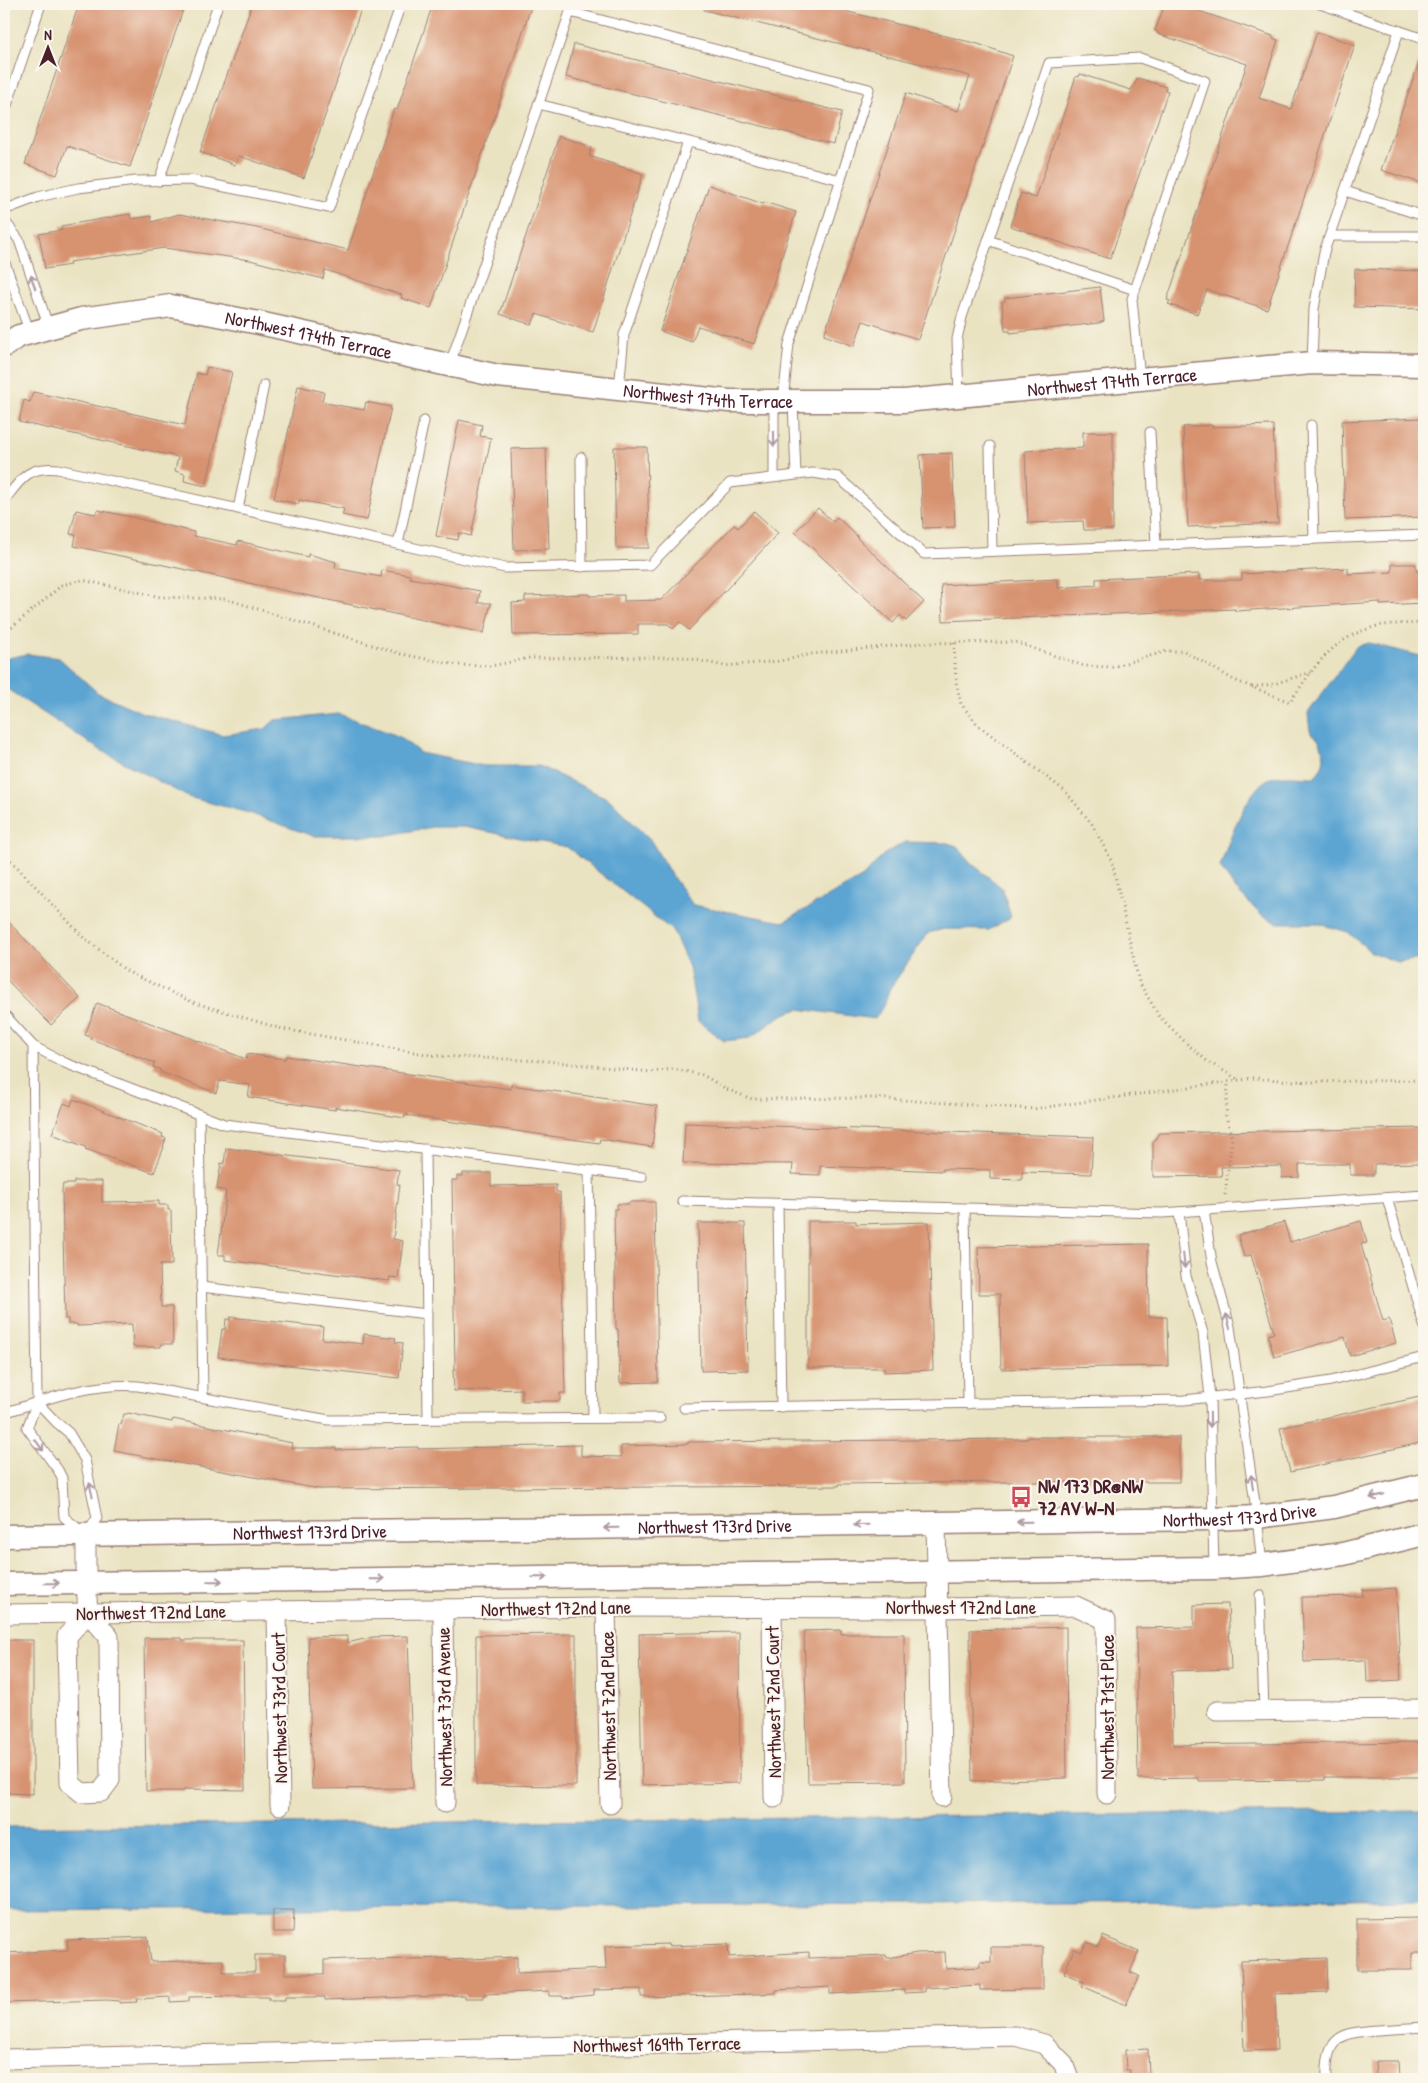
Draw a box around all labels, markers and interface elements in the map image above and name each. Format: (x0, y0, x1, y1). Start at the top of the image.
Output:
north arrow (22, 22, 72, 72)
text: N (44, 25, 52, 44)
one-way arrow (28, 274, 38, 290)
street label: Northwest 174th Terrace (223, 304, 395, 365)
street label: Northwest 174th Terrace (1026, 361, 1198, 402)
street label: Northwest 174th Terrace (622, 377, 793, 414)
one-way arrow (769, 430, 779, 447)
one-way arrow (1179, 1253, 1189, 1269)
one-way arrow (1223, 1314, 1233, 1330)
one-way arrow (1205, 1412, 1215, 1428)
one-way arrow (34, 1438, 44, 1452)
place label: NW 173 DR@NW 72 AV W-N (1037, 1473, 1144, 1521)
one-way arrow (1247, 1474, 1257, 1490)
one-way arrow (86, 1482, 95, 1498)
bus stop icon: NW 173 DR@NW 72 AV W-N (1008, 1484, 1034, 1510)
one-way arrow (1369, 1492, 1385, 1501)
street label: Northwest 173rd Drive (1163, 1496, 1318, 1533)
street label: Northwest 173rd Drive (638, 1512, 793, 1540)
one-way arrow (1016, 1517, 1032, 1527)
street label: Northwest 173rd Drive (233, 1518, 388, 1546)
one-way arrow (854, 1520, 870, 1530)
one-way arrow (604, 1523, 620, 1533)
one-way arrow (532, 1572, 548, 1581)
one-way arrow (369, 1574, 385, 1584)
one-way arrow (206, 1576, 223, 1586)
one-way arrow (44, 1579, 60, 1588)
street label: Northwest 172nd Lane (481, 1594, 632, 1622)
street label: Northwest 172nd Lane (886, 1594, 1037, 1620)
street label: Northwest 172nd Lane (76, 1598, 227, 1626)
street label: Northwest 72nd Court (759, 1625, 787, 1778)
street label: Northwest 73rd Avenue (430, 1627, 458, 1787)
street label: Northwest 72nd Place (594, 1631, 622, 1781)
street label: Northwest 73rd Court (265, 1632, 293, 1784)
street label: Northwest 71st Place (1094, 1634, 1120, 1780)
street label: Northwest 169th Terrace (573, 2030, 742, 2058)

